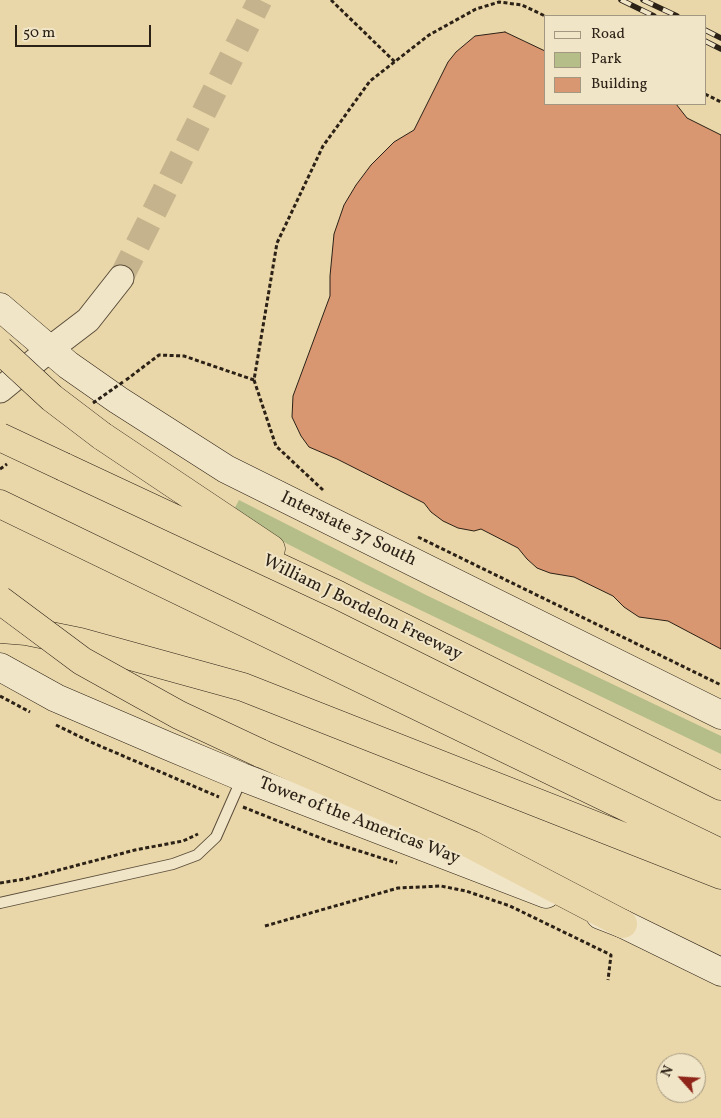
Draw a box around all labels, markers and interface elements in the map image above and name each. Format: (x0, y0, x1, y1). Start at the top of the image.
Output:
scale bar (18, 15, 154, 47)
legend (544, 15, 706, 105)
text: 50 m (23, 23, 55, 44)
text: Road (591, 24, 625, 45)
text: Park (591, 49, 622, 70)
text: Building (591, 74, 647, 95)
street label: Interstate 37 South (276, 488, 420, 572)
street label: William J Bordelon Freeway (259, 551, 465, 667)
street label: Tower of the Americas Way (255, 774, 463, 870)
north arrow (656, 1053, 706, 1103)
text: N (657, 1063, 679, 1080)

